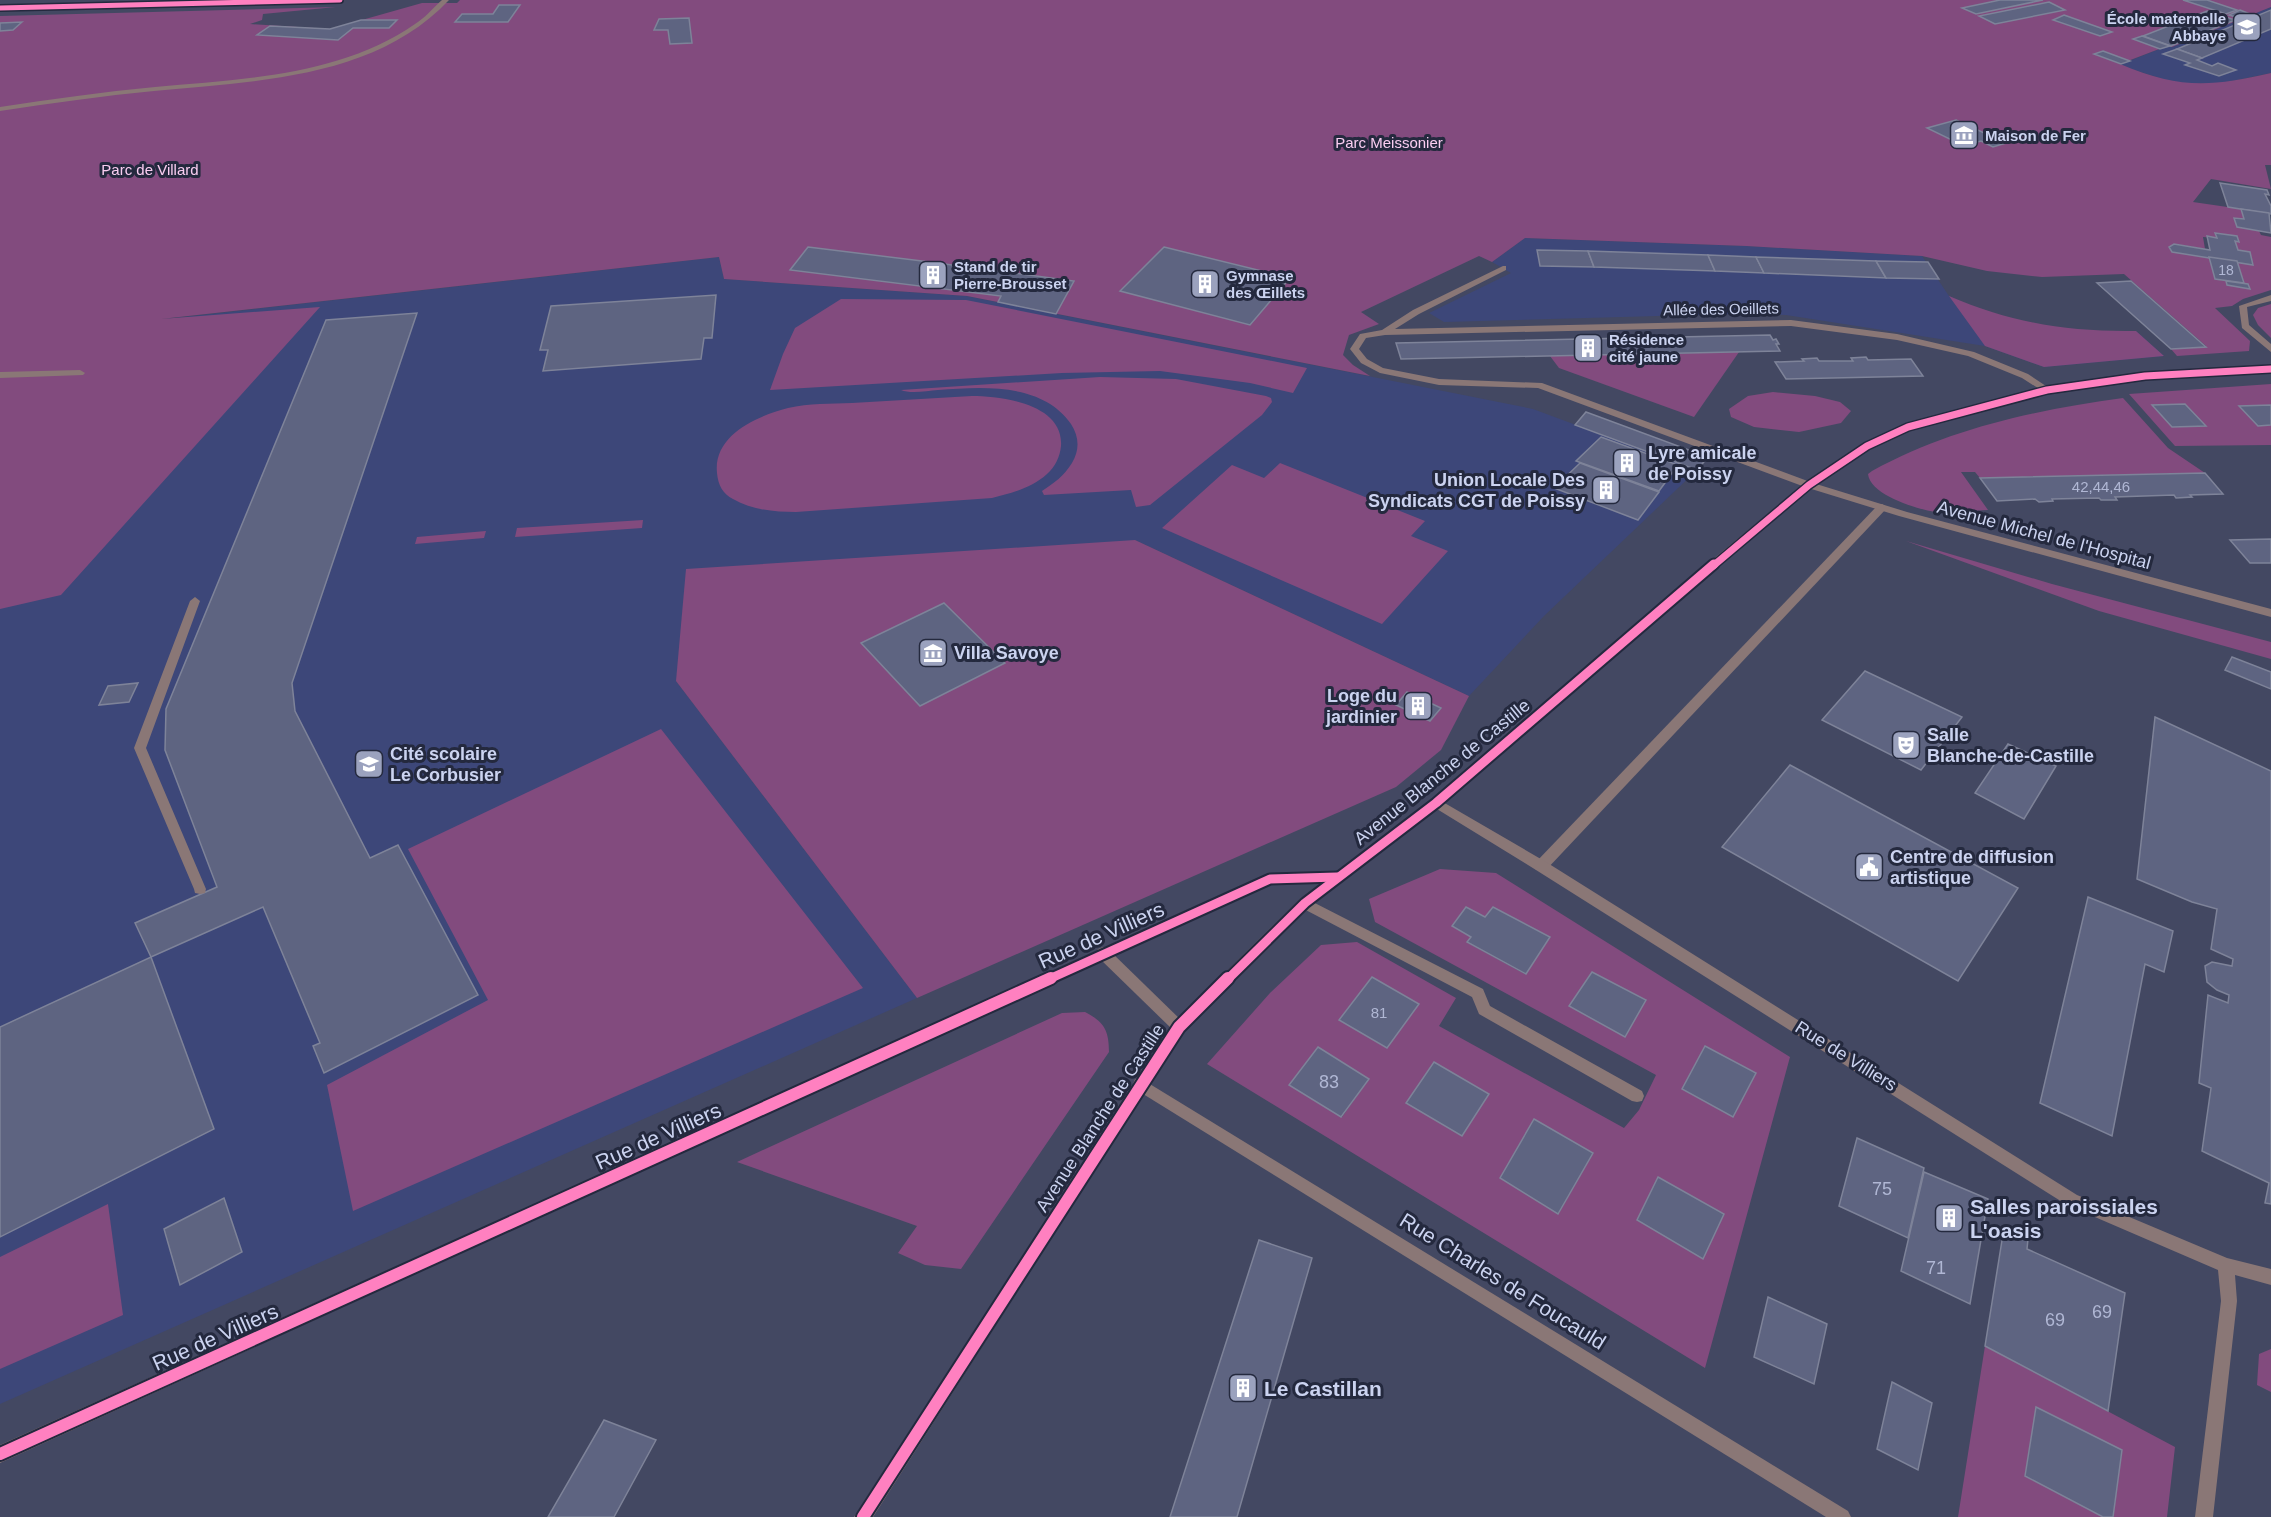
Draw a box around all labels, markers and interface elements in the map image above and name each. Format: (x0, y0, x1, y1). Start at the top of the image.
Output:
place label: École maternelle Abbaye (2107, 10, 2226, 44)
school or university icon: École maternelle Abbaye (2231, 11, 2263, 43)
museum icon: Maison de Fer (1948, 119, 1980, 151)
place label: Maison de Fer (1985, 127, 2086, 144)
park label: Parc Meissonier (1335, 134, 1443, 151)
park label: Parc de Villard (101, 161, 199, 178)
place label: Stand de tir Pierre-Brousset (954, 258, 1067, 292)
building icon: Stand de tir Pierre-Brousset (917, 259, 949, 291)
house number: 18 (2218, 262, 2234, 278)
place label: Gymnase des Œillets (1226, 267, 1305, 301)
building icon: Gymnase des Œillets (1189, 268, 1221, 300)
street label: Allée des Oeillets (1663, 299, 1779, 319)
place label: Résidence cité jaune (1609, 331, 1684, 365)
building icon: Résidence cité jaune (1572, 332, 1604, 364)
place label: Lyre amicale de Poissy (1648, 443, 1756, 484)
building icon: Lyre amicale de Poissy (1611, 447, 1643, 479)
place label: Union Locale Des Syndicats CGT de Poissy (1368, 470, 1585, 511)
building icon: Union Locale Des Syndicats CGT de Poissy (1590, 474, 1622, 506)
house number: 42,44,46 (2072, 478, 2130, 495)
street label: Avenue Michel de l'Hospital (1935, 497, 2153, 573)
museum icon: Villa Savoye (917, 637, 949, 669)
place label: Villa Savoye (954, 643, 1059, 663)
place label: Loge du jardinier (1325, 686, 1397, 727)
building icon: Loge du jardinier (1402, 690, 1434, 722)
street label: Avenue Blanche de Castille (1350, 695, 1534, 849)
place label: Salle Blanche-de-Castille (1927, 725, 2094, 766)
theatre icon: Salle Blanche-de-Castille (1890, 729, 1922, 761)
place label: Cité scolaire Le Corbusier (390, 744, 501, 785)
school or university icon: Cité scolaire Le Corbusier (353, 748, 385, 780)
place label: Centre de diffusion artistique (1890, 847, 2054, 888)
public building icon: Centre de diffusion artistique (1853, 851, 1885, 883)
street label: Rue de Villiers (1035, 897, 1167, 973)
house number: 81 (1371, 1004, 1387, 1021)
street label: Rue de Villiers (1792, 1017, 1900, 1095)
street label: Avenue Blanche de Castille (1032, 1020, 1168, 1216)
house number: 83 (1319, 1072, 1339, 1092)
street label: Rue de Villiers (592, 1098, 724, 1174)
house number: 75 (1872, 1179, 1892, 1199)
place label: Salles paroissiales L'oasis (1970, 1195, 2158, 1242)
building icon: Salles paroissiales L'oasis (1933, 1202, 1965, 1234)
street label: Rue Charles de Foucauld (1396, 1208, 1610, 1354)
house number: 71 (1926, 1258, 1946, 1278)
street label: Rue de Villiers (149, 1299, 281, 1375)
house number: 69 (2092, 1302, 2112, 1322)
house number: 69 (2045, 1310, 2065, 1330)
building icon: Le Castillan (1227, 1372, 1259, 1404)
place label: Le Castillan (1264, 1377, 1382, 1400)

